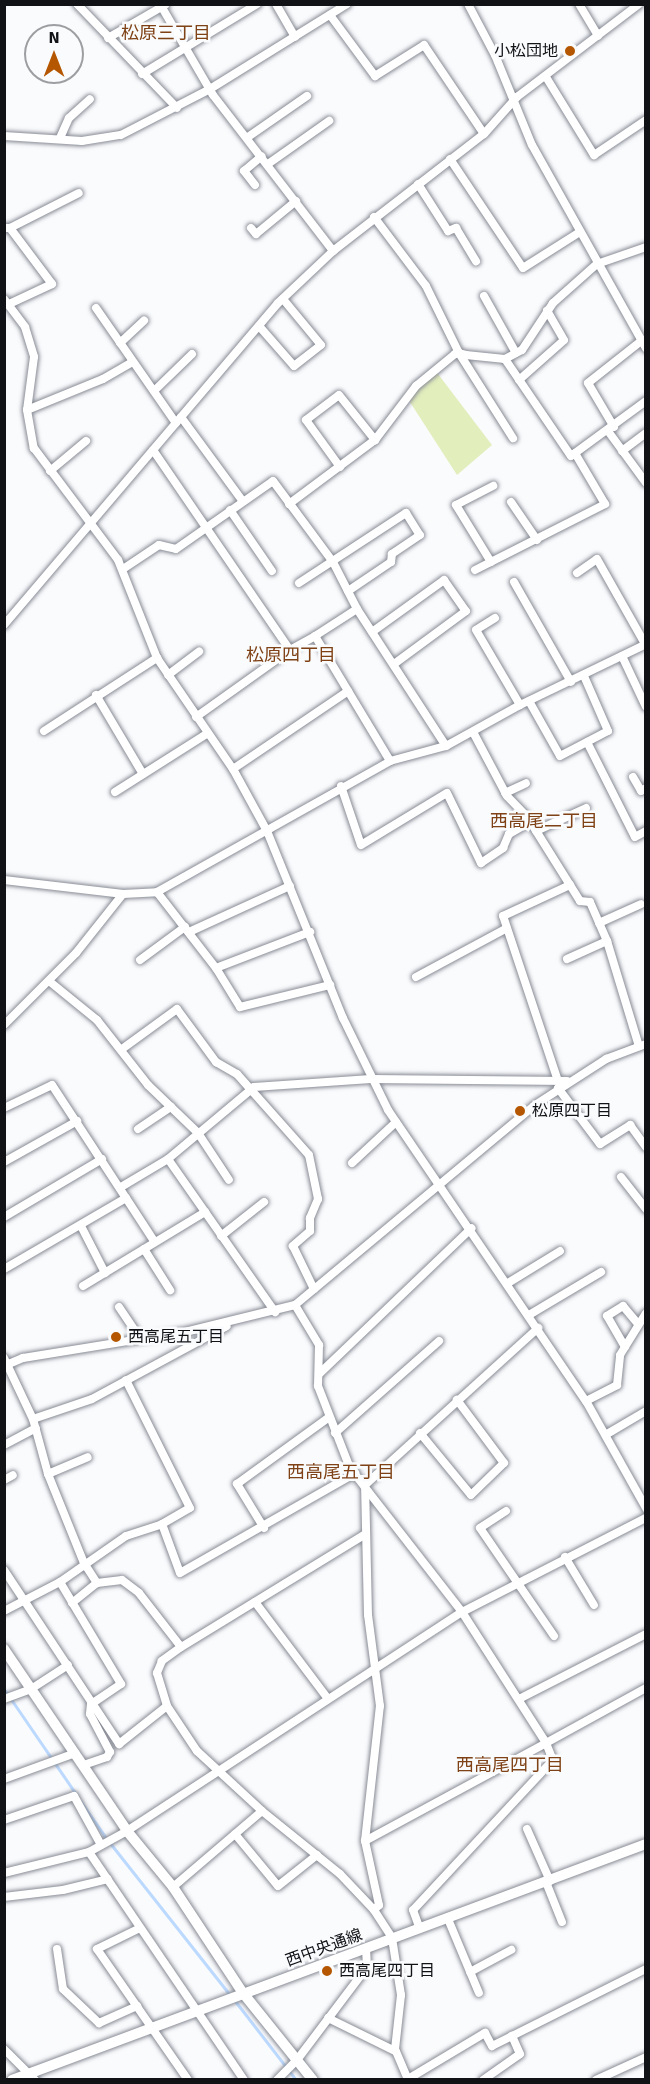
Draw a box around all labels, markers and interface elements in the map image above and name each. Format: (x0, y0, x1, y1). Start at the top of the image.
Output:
district label: 松原三丁目 (121, 22, 211, 44)
north arrow (24, 24, 84, 84)
text: N (48, 28, 60, 48)
place label: 小松団地 (494, 41, 558, 61)
marker: 小松団地 (563, 44, 577, 58)
district label: 松原四丁目 (246, 644, 336, 666)
district label: 西高尾二丁目 (490, 810, 598, 832)
place label: 松原四丁目 (532, 1101, 612, 1121)
marker: 松原四丁目 (513, 1104, 527, 1118)
place label: 西高尾五丁目 (128, 1327, 224, 1347)
marker: 西高尾五丁目 (109, 1330, 123, 1344)
district label: 西高尾五丁目 (287, 1461, 395, 1483)
district label: 西高尾四丁目 (456, 1754, 564, 1776)
street label: 西中央通線 (283, 1925, 365, 1971)
place label: 西高尾四丁目 (339, 1961, 435, 1981)
marker: 西高尾四丁目 (320, 1964, 334, 1978)

